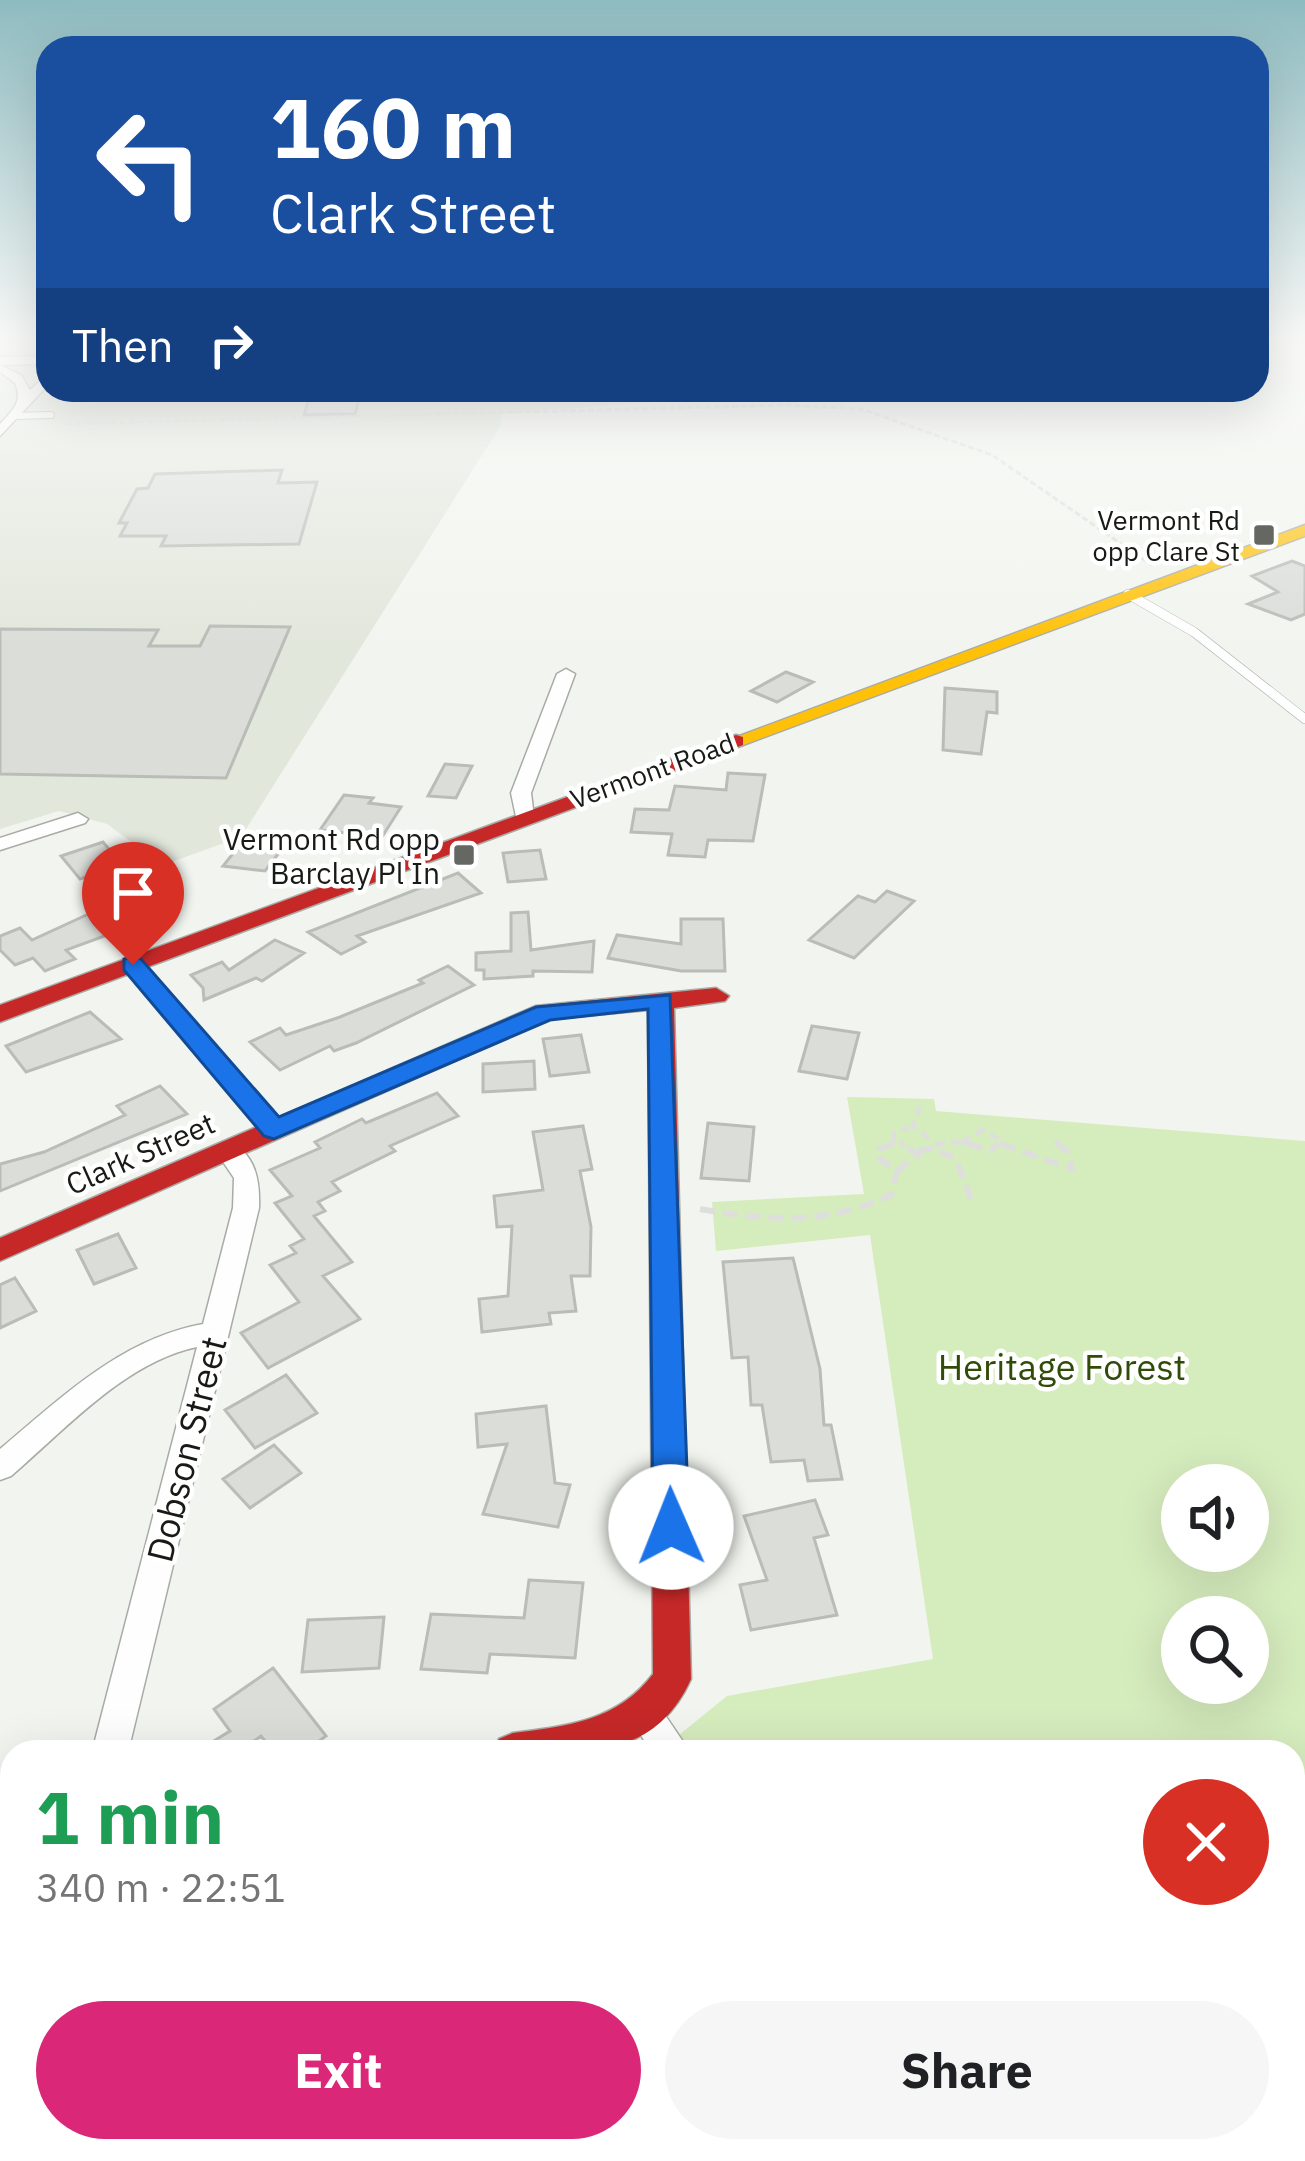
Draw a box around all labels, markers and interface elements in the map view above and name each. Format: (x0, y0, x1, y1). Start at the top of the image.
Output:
text: 160 m (270, 72, 516, 181)
icon: left (72, 84, 228, 240)
text: Clark Street (270, 178, 556, 248)
icon: right (198, 312, 264, 378)
text: Then (72, 316, 174, 374)
place label: Vermont Rd opp Clare St (1093, 502, 1240, 568)
marker: Vermont Rd opp Clare St (1251, 522, 1277, 548)
street label: Vermont Road (565, 724, 739, 816)
place label: Vermont Rd opp Barclay Pl In (223, 819, 440, 892)
pin (82, 842, 184, 965)
marker: Vermont Rd opp Barclay Pl In (451, 842, 477, 868)
icon: arrive (100, 860, 166, 926)
street label: Clark Street (59, 1103, 221, 1203)
street label: Dobson Street (135, 1331, 237, 1567)
park label: Heritage Forest (938, 1343, 1186, 1390)
position arrow (608, 1464, 734, 1590)
map controls (1161, 1464, 1269, 1704)
button: sound (1161, 1464, 1269, 1572)
button: search (1161, 1596, 1269, 1704)
text: 1 min (36, 1770, 224, 1864)
button: close (1143, 1779, 1269, 1905)
text: 340 m · 22:51 (36, 1862, 286, 1913)
button: Exit (36, 2001, 641, 2139)
button: Share (665, 2001, 1269, 2139)

